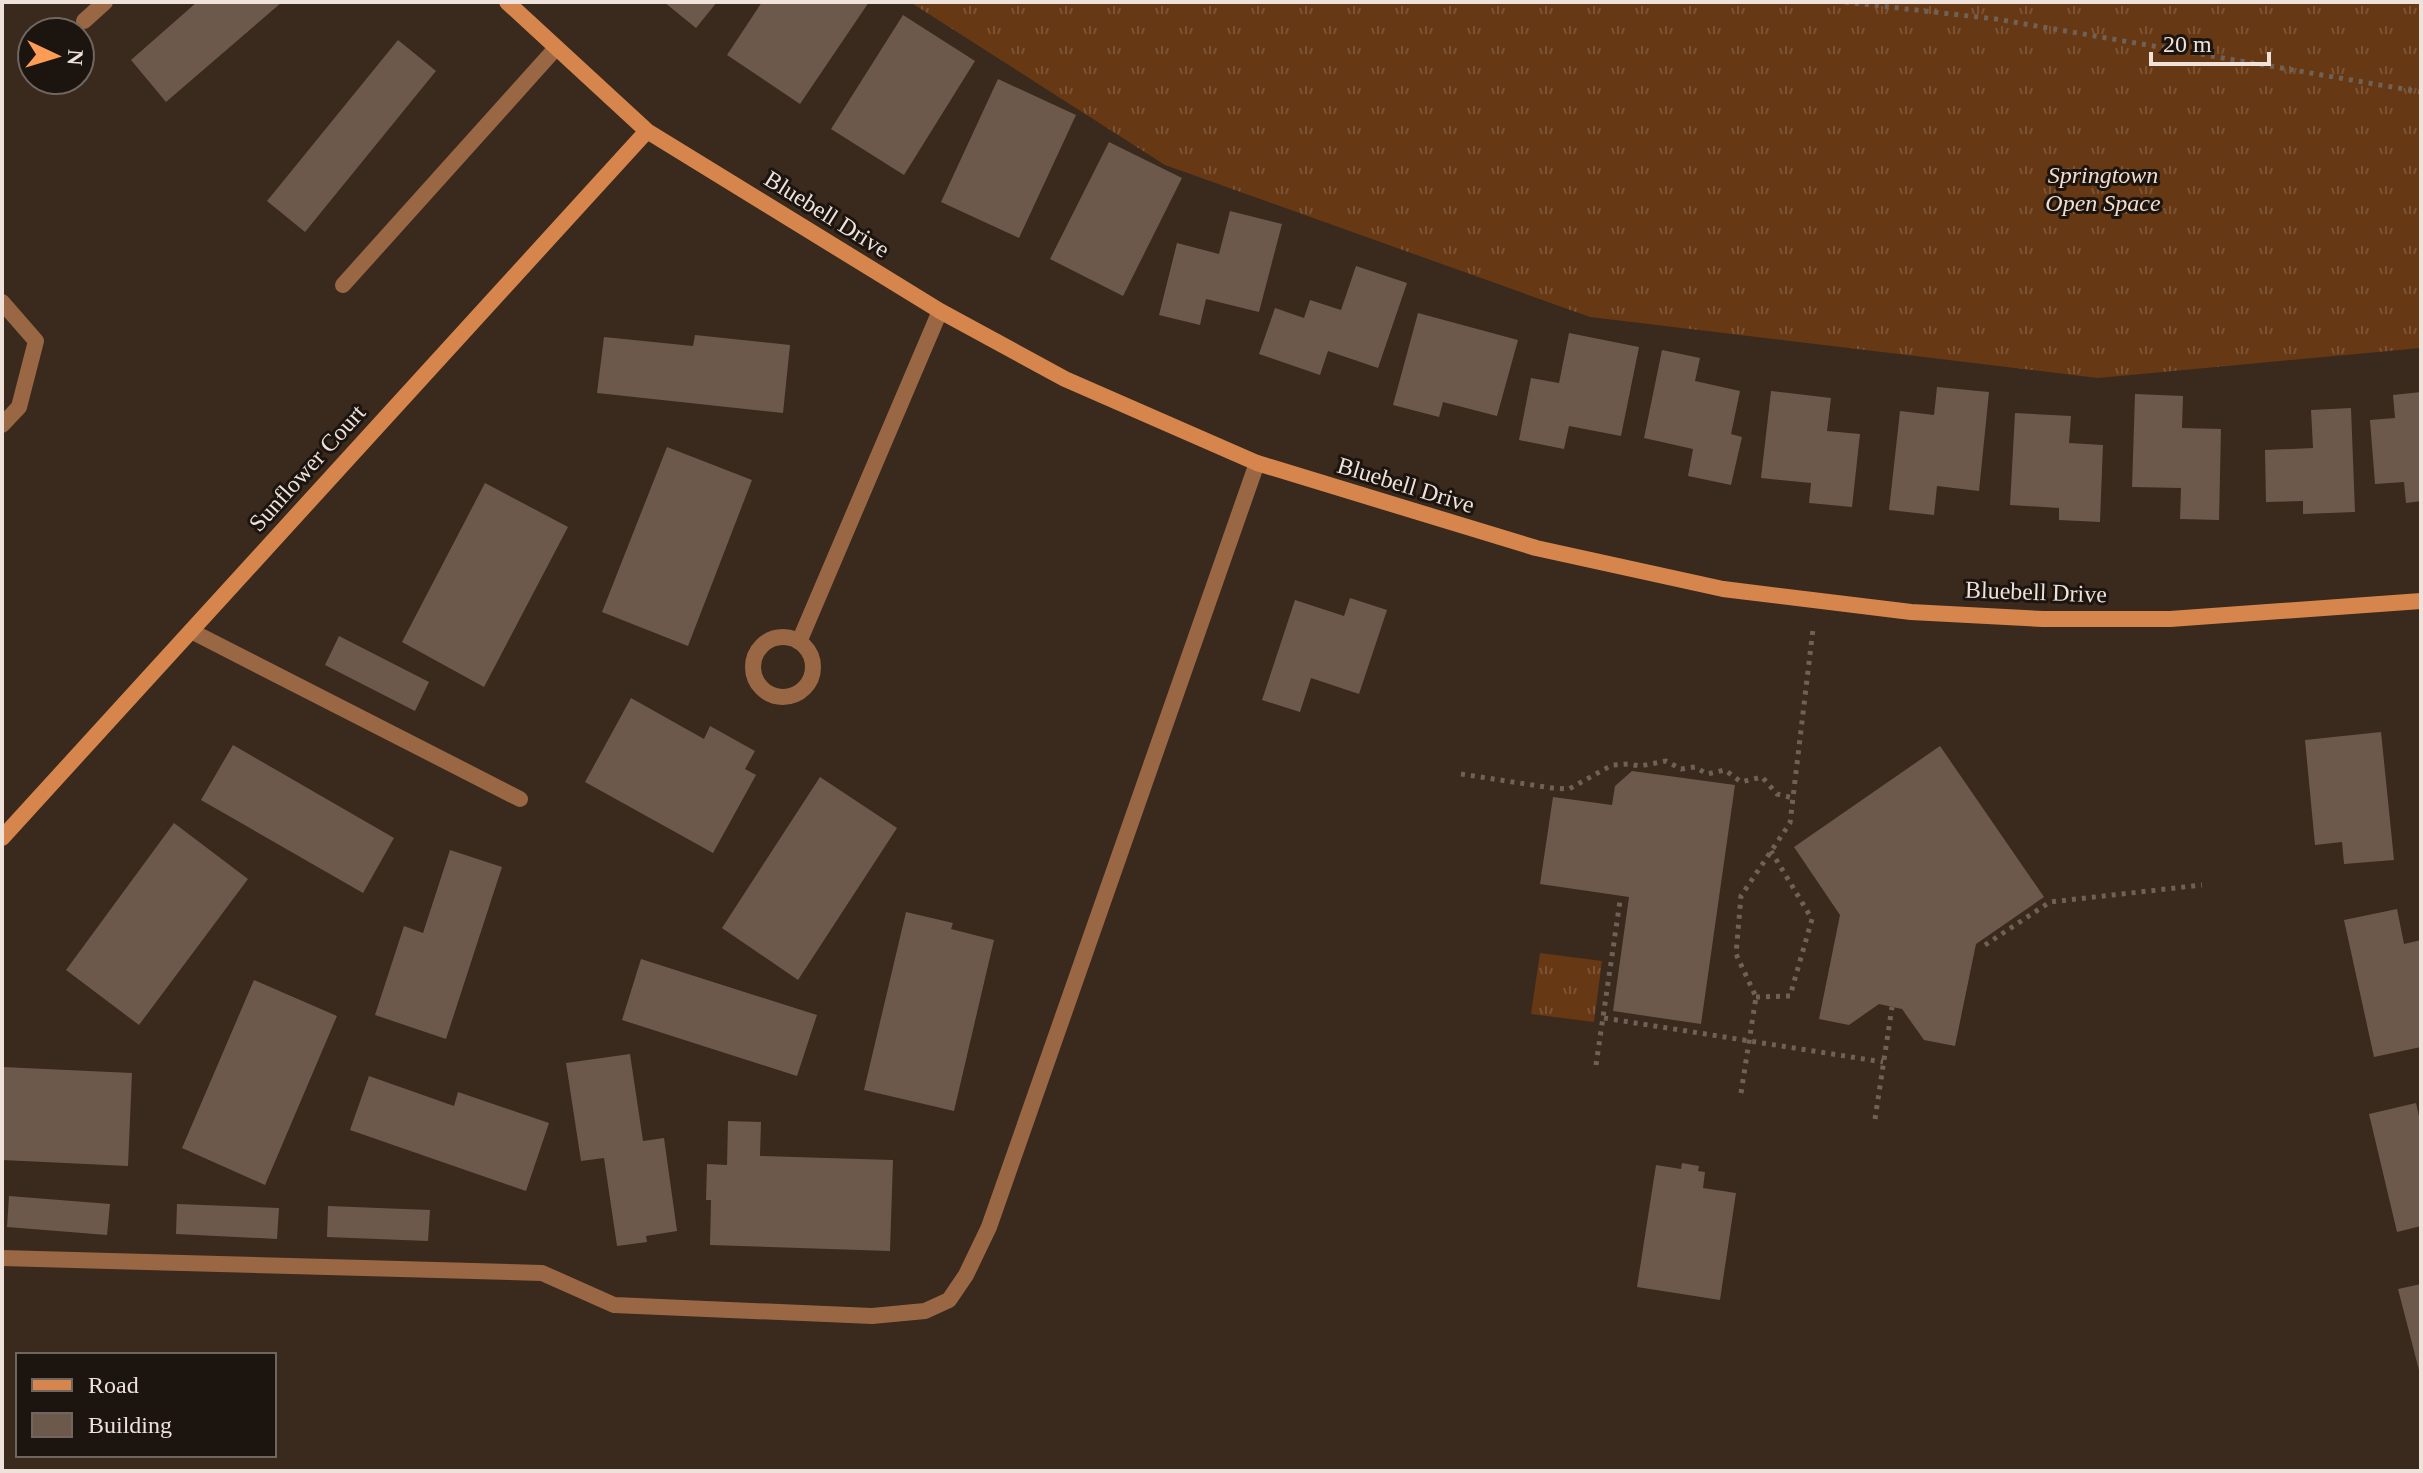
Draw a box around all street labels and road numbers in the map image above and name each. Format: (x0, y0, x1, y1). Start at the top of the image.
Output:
street label: Bluebell Drive (760, 165, 894, 263)
street label: Sunflower Court (244, 399, 371, 536)
street label: Bluebell Drive (1334, 452, 1478, 518)
street label: Bluebell Drive (1965, 577, 2107, 607)

